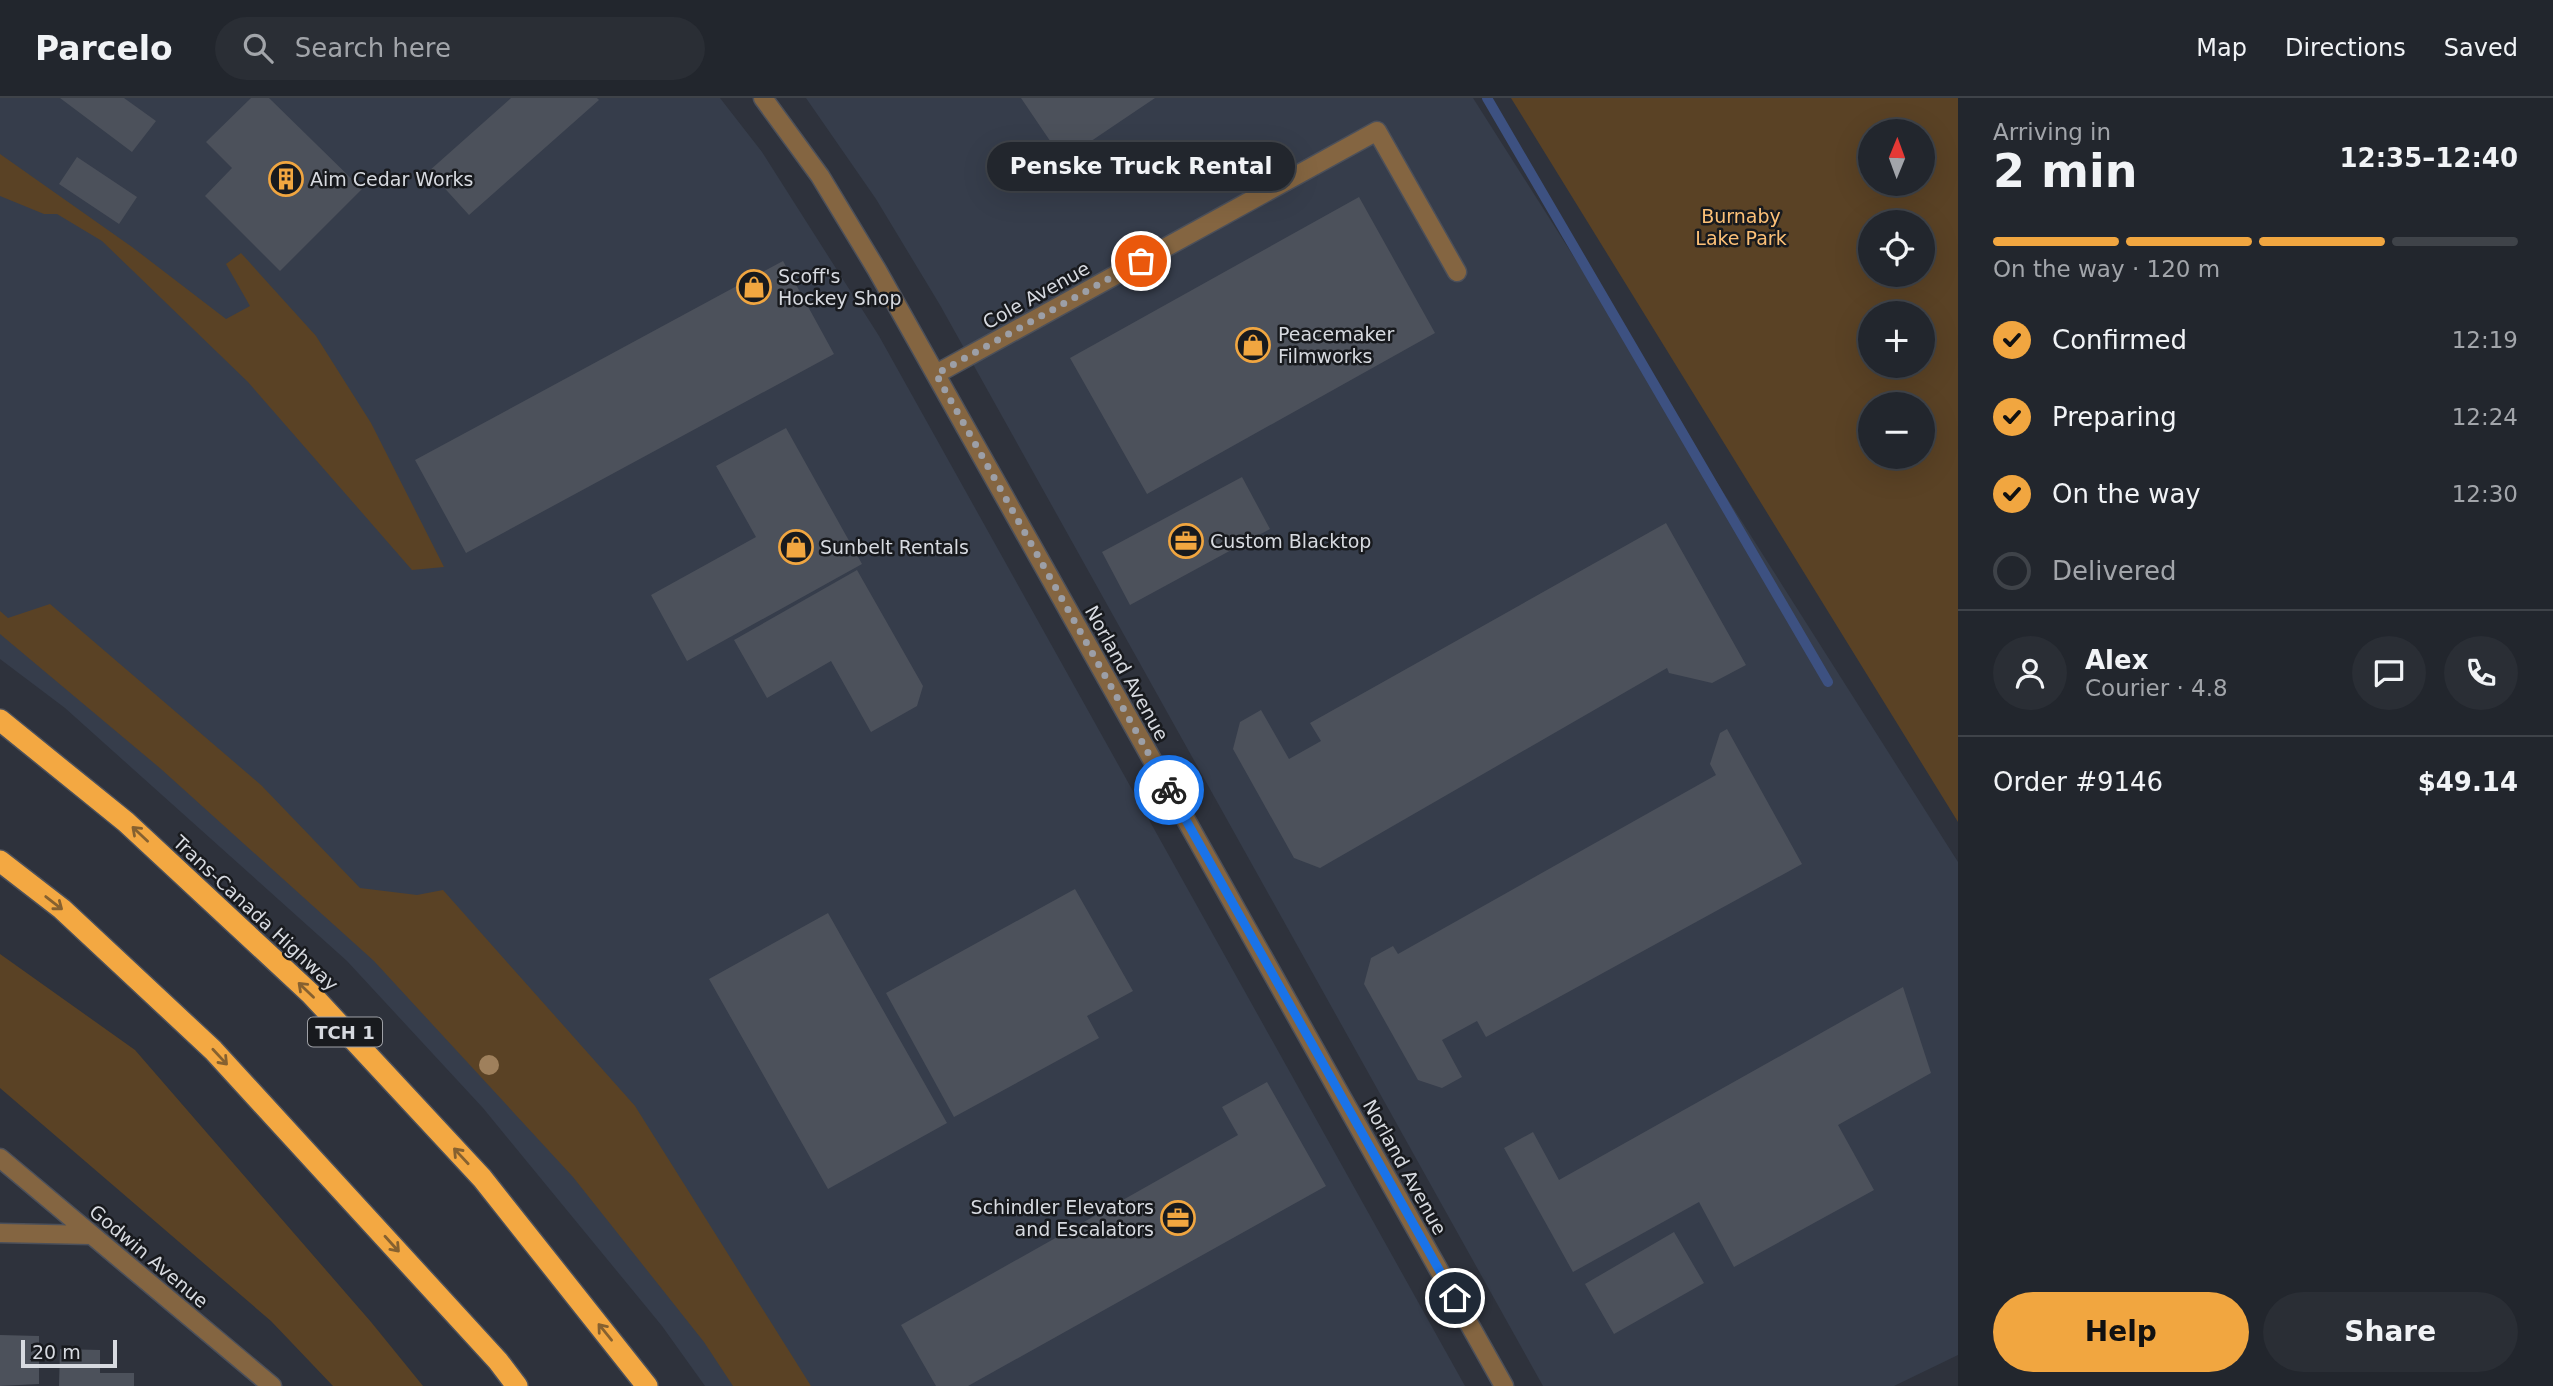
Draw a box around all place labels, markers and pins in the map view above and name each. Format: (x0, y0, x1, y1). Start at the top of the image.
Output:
callout: Penske Truck Rental (987, 142, 1295, 191)
building icon: Aim Cedar Works (267, 160, 305, 198)
place label: Aim Cedar Works (310, 168, 473, 190)
pin (1111, 231, 1171, 291)
place label: Scoff's Hockey Shop (778, 265, 901, 309)
shop icon: Scoff's Hockey Shop (735, 268, 773, 306)
place label: Peacemaker Filmworks (1278, 323, 1394, 367)
shop icon: Peacemaker Filmworks (1234, 326, 1272, 364)
office icon: Custom Blacktop (1167, 522, 1205, 560)
shop icon: Sunbelt Rentals (777, 528, 815, 566)
place label: Custom Blacktop (1210, 530, 1371, 552)
place label: Sunbelt Rentals (820, 536, 969, 558)
place label: Schindler Elevators and Escalators (971, 1196, 1154, 1240)
office icon: Schindler Elevators and Escalators (1159, 1199, 1197, 1237)
pin (1425, 1268, 1485, 1328)

